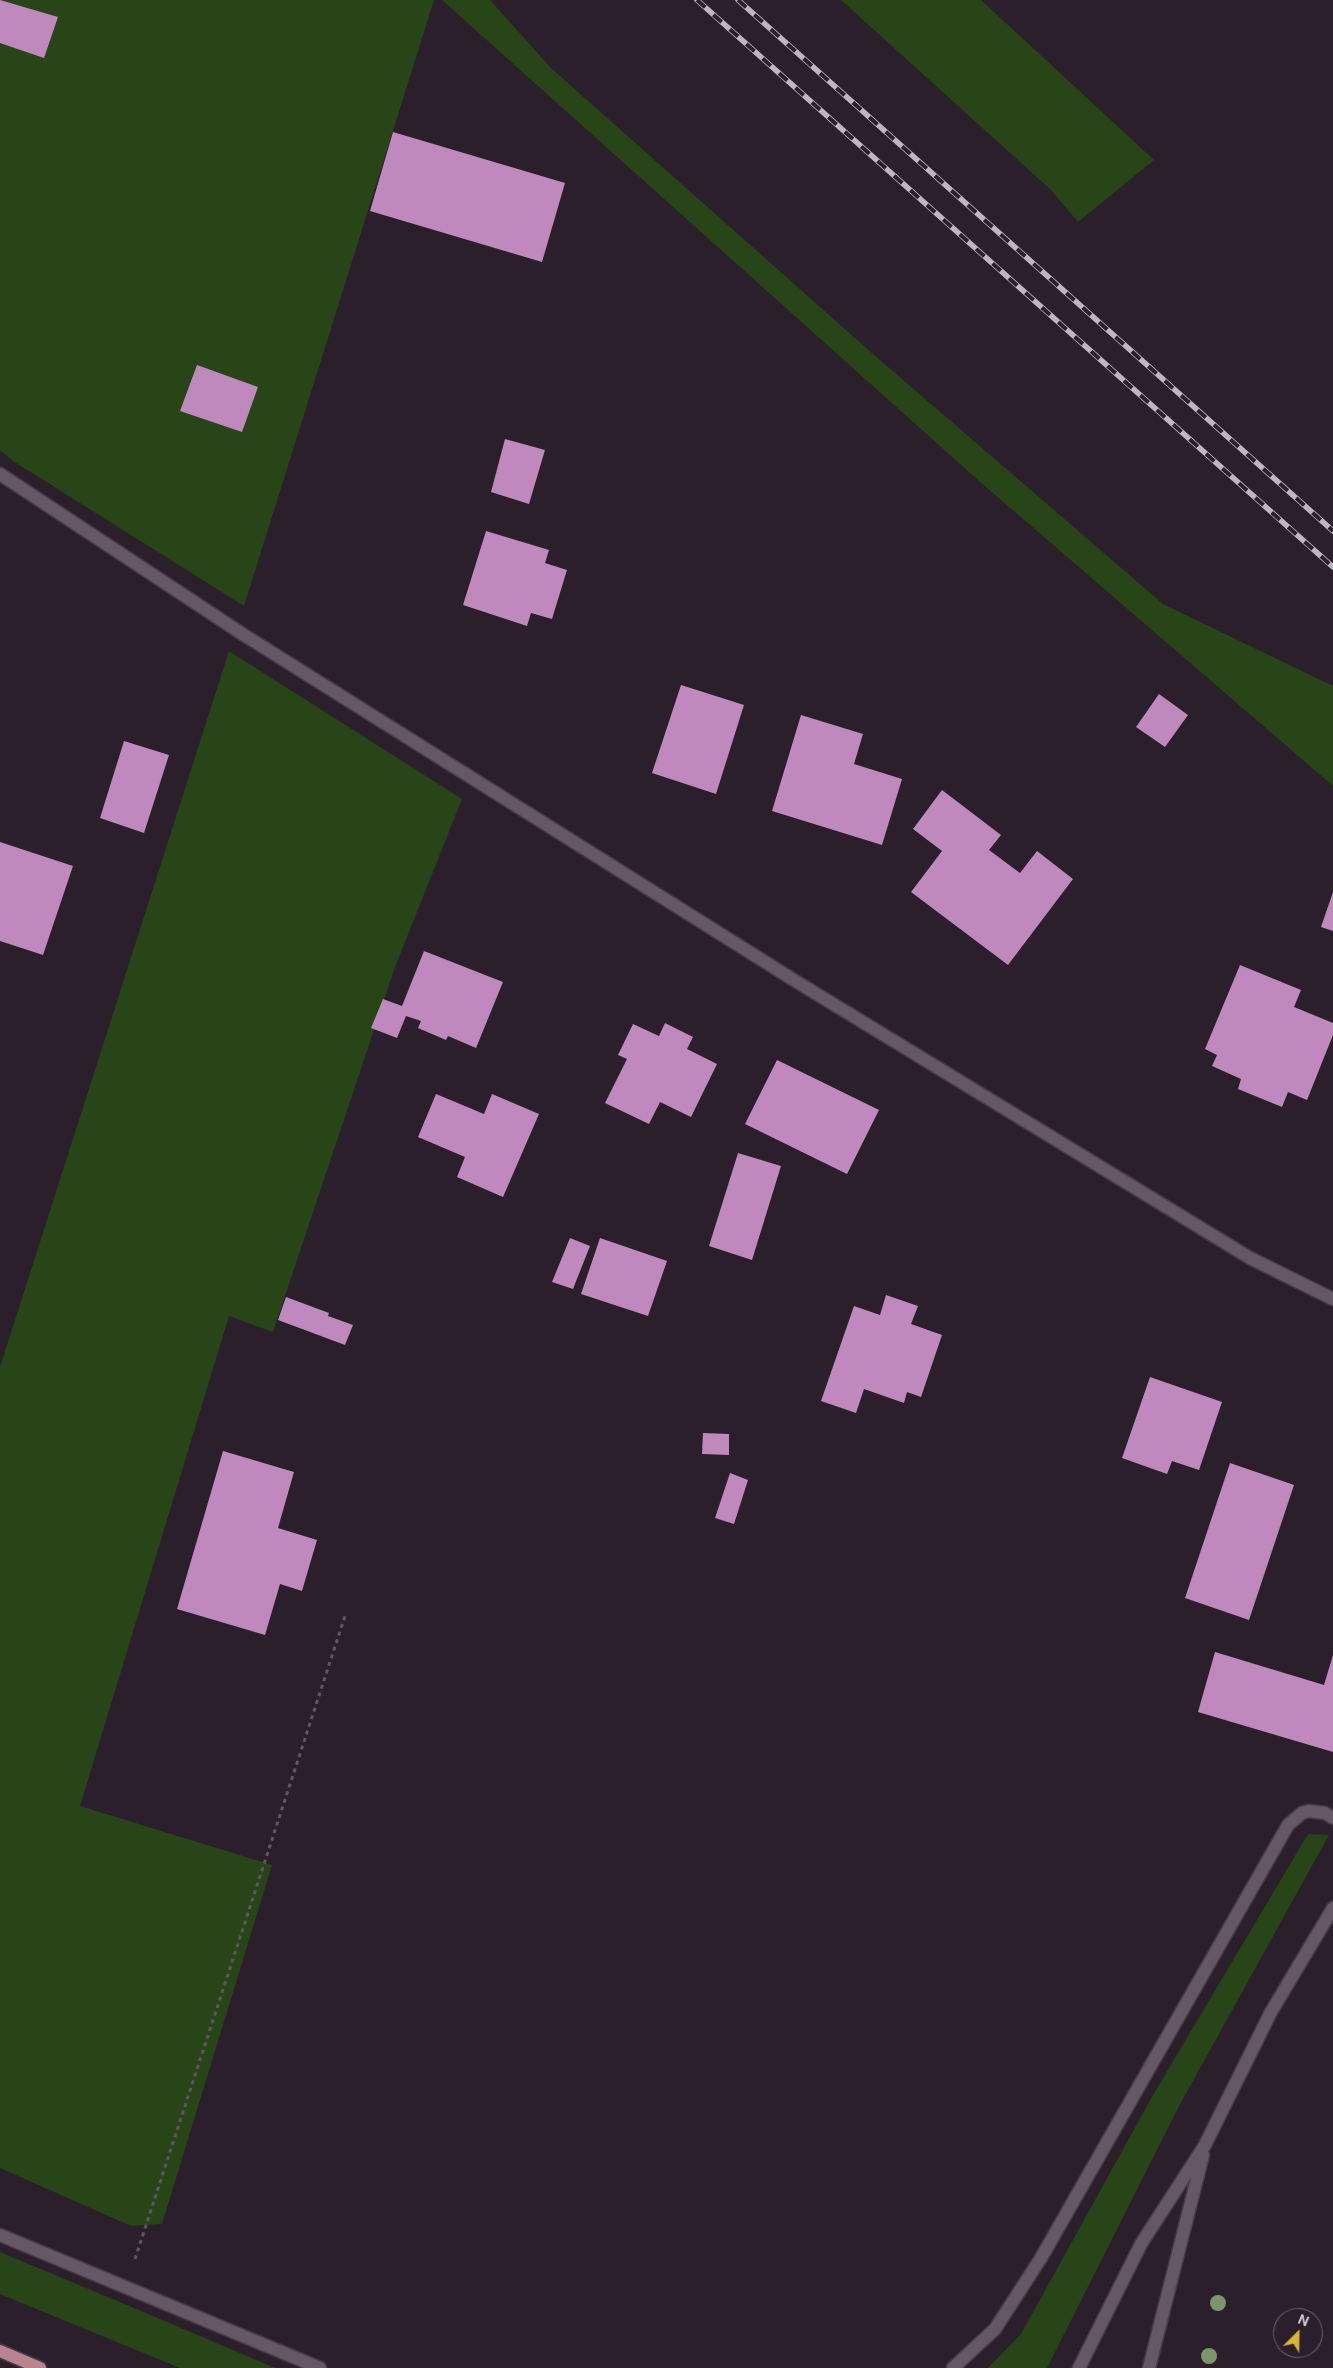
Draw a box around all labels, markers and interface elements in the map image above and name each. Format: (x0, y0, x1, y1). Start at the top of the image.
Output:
north arrow (1273, 2308, 1323, 2358)
text: N (1295, 2310, 1312, 2330)

